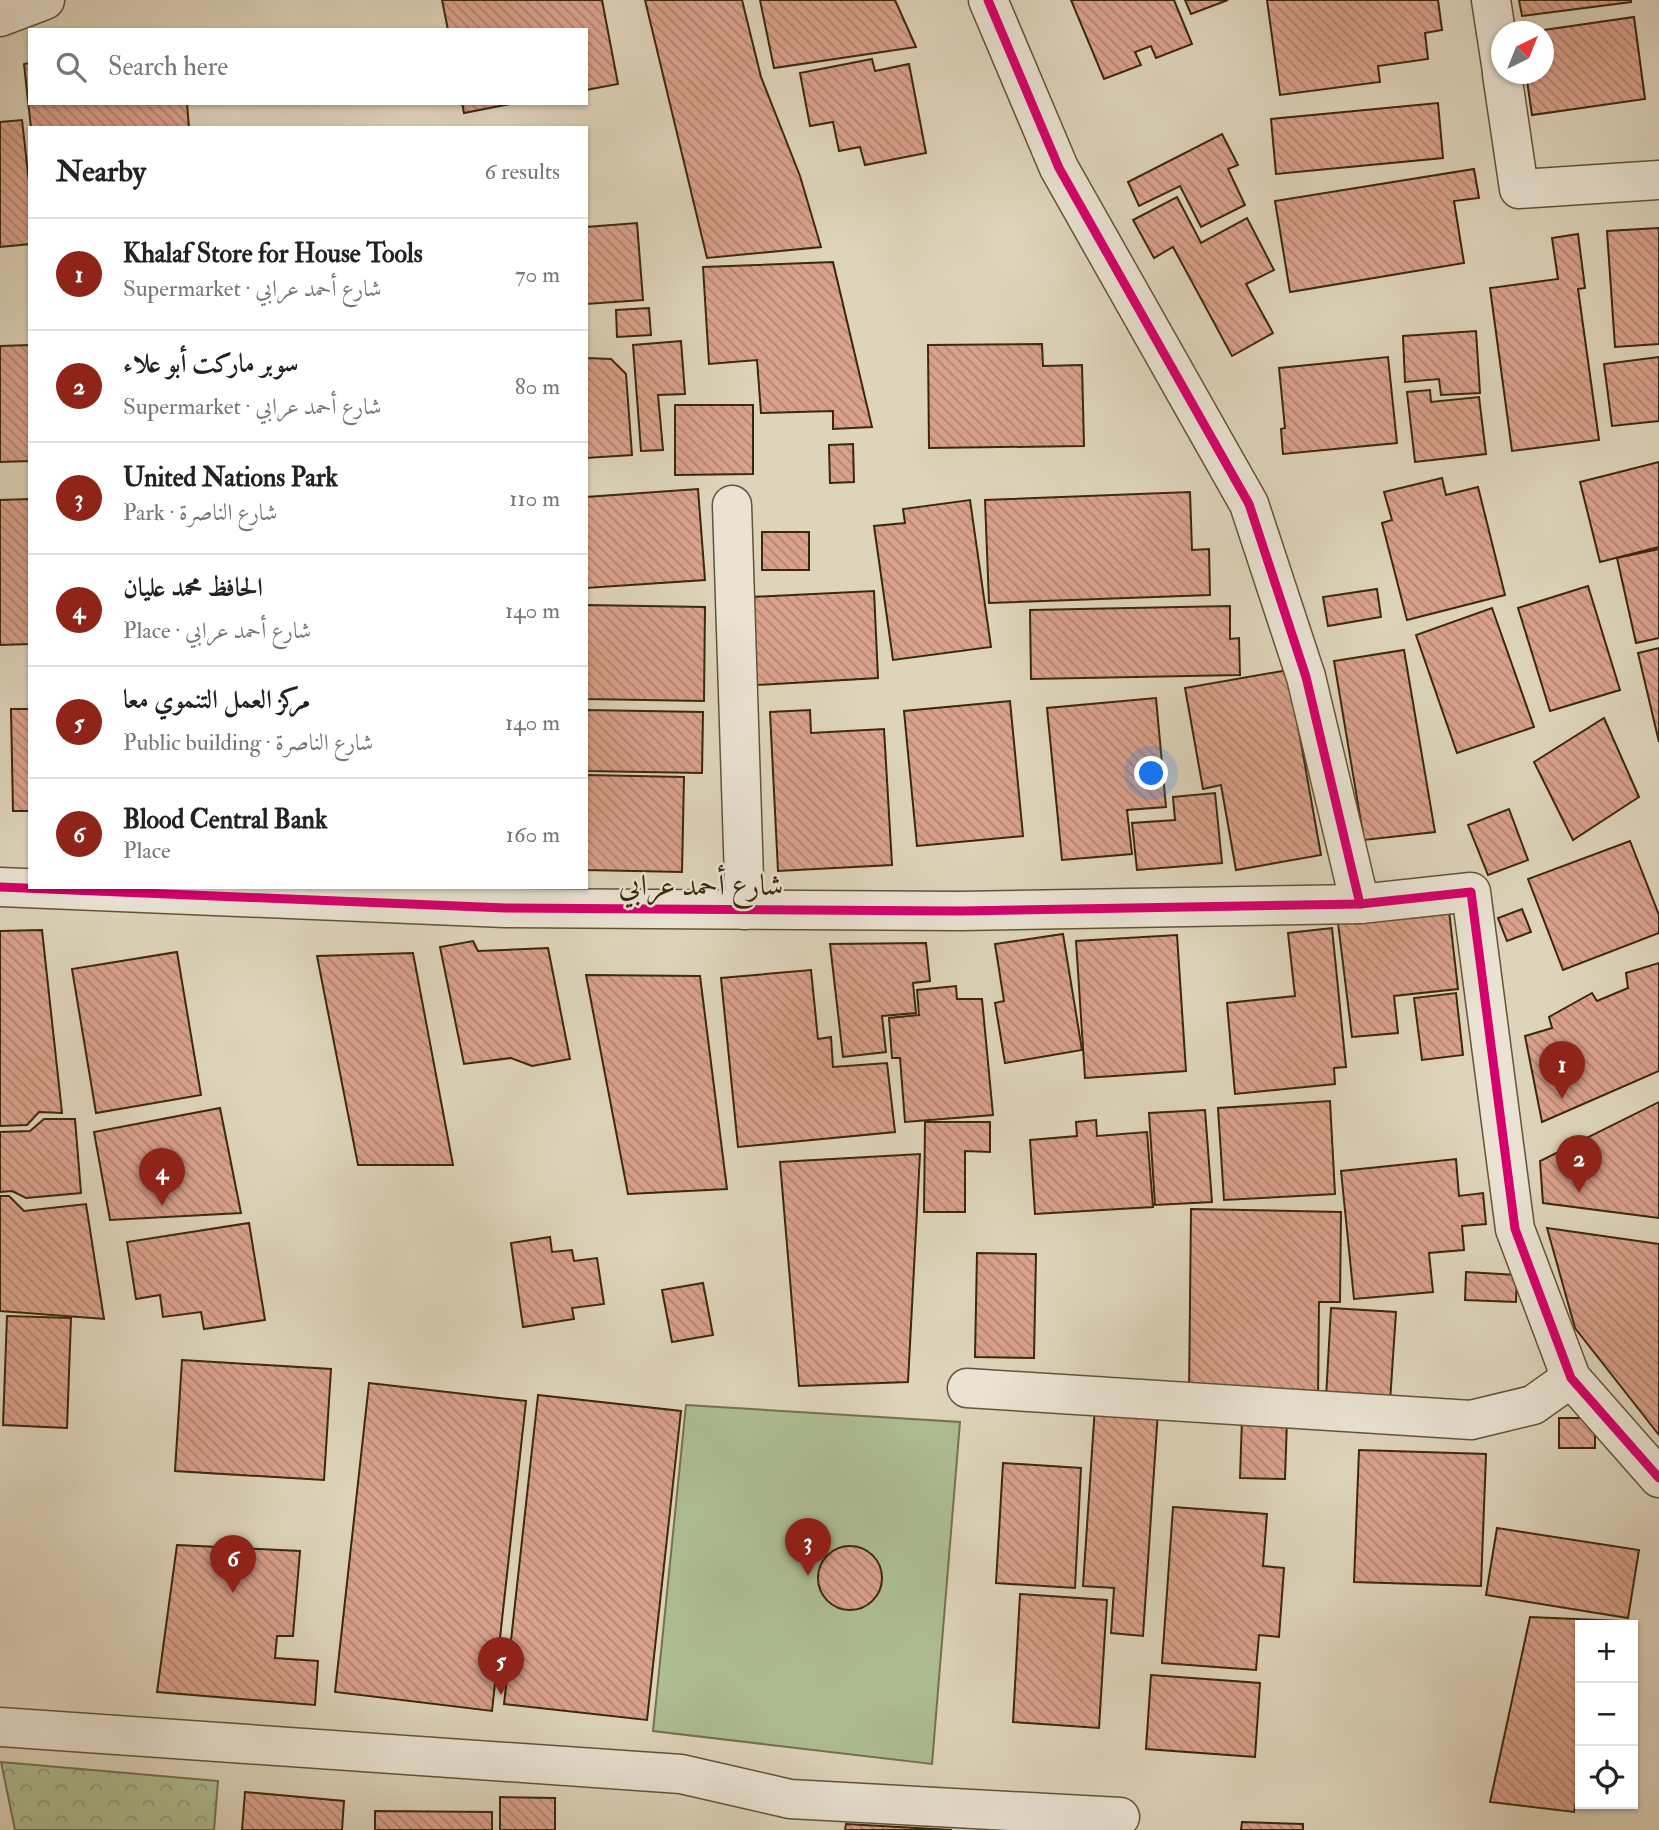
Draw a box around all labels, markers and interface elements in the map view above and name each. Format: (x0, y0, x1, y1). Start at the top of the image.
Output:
north arrow (1491, 21, 1554, 84)
search box (28, 28, 588, 105)
icon: search (52, 48, 90, 86)
text: Search here (108, 51, 228, 83)
text: Nearby (56, 153, 146, 190)
text: 6 results (485, 157, 560, 186)
text: Khalaf Store for House Tools (123, 238, 423, 270)
text: 1 (75, 260, 83, 289)
text: 70 m (515, 260, 560, 289)
text: Supermarket · شارع أحمد عرابي (123, 274, 381, 303)
text: سوبر ماركت أبو علاء (123, 348, 299, 380)
text: 2 (73, 372, 85, 401)
text: 80 m (515, 372, 560, 401)
text: Supermarket · شارع أحمد عرابي (123, 392, 381, 421)
text: United Nations Park (123, 462, 338, 494)
text: 3 (75, 484, 83, 513)
text: 110 m (509, 484, 560, 513)
text: Park · شارع الناصرة (123, 498, 277, 527)
text: الحافظ محمد عليان (123, 572, 263, 604)
text: 4 (73, 596, 85, 625)
text: 140 m (505, 596, 560, 625)
text: Place · شارع أحمد عرابي (123, 616, 311, 645)
text: مركز العمل التنموي معا (123, 684, 310, 716)
text: 5 (74, 708, 84, 737)
text: 140 m (505, 708, 560, 737)
text: Public building · شارع الناصرة (123, 728, 373, 757)
your location (1134, 756, 1168, 790)
text: Blood Central Bank (123, 804, 327, 836)
text: 6 (73, 820, 85, 849)
text: 160 m (506, 820, 560, 849)
text: Place (123, 836, 171, 865)
street label: شارع أحمد عرابي (619, 864, 783, 910)
pin: 1 (1539, 1041, 1585, 1099)
pin: 2 (1556, 1135, 1602, 1193)
pin: 4 (139, 1148, 185, 1206)
pin: 3 (785, 1518, 831, 1576)
pin: 6 (210, 1535, 256, 1593)
map controls (1575, 1620, 1638, 1809)
button: + (1575, 1620, 1638, 1683)
pin: 5 (478, 1637, 524, 1695)
button: − (1575, 1683, 1638, 1746)
button: locate (1575, 1746, 1638, 1809)

